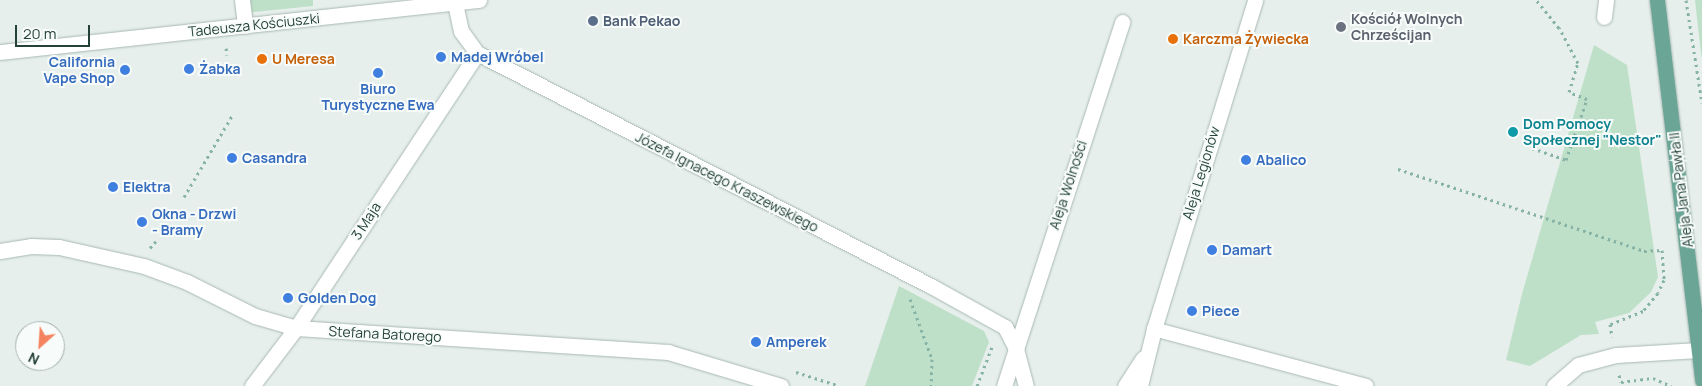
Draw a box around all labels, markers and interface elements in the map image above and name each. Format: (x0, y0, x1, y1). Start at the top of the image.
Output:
street label: Tadeusza Kościuszki (187, 10, 321, 40)
place label: Kościół Wolnych Chrześcijan (1351, 11, 1463, 44)
place label: Bank Pekao (603, 13, 680, 29)
scale bar (18, 15, 92, 47)
marker: Bank Pekao (587, 15, 599, 27)
marker: Kościół Wolnych Chrześcijan (1335, 21, 1347, 33)
text: 20 m (23, 23, 56, 44)
place label: Karczma Żywiecka (1183, 31, 1309, 47)
marker: Karczma Żywiecka (1167, 33, 1179, 45)
place label: Madej Wróbel (451, 49, 544, 65)
place label: U Meresa (272, 51, 335, 67)
marker: Madej Wróbel (435, 51, 447, 63)
marker: U Meresa (256, 53, 268, 65)
place label: California Vape Shop (44, 54, 115, 86)
place label: Żabka (199, 61, 241, 77)
marker: Żabka (183, 63, 195, 75)
marker: California Vape Shop (119, 64, 131, 76)
marker: Biuro Turystyczne Ewa (372, 67, 384, 79)
place label: Biuro Turystyczne Ewa (321, 81, 435, 114)
place label: Dom Pomocy Społecznej "Nestor" (1523, 116, 1662, 148)
street label: Aleja Legionów (1179, 124, 1223, 222)
marker: Dom Pomocy Społecznej "Nestor" (1507, 126, 1519, 138)
street label: Józefa Ignacego Kraszewskiego (633, 128, 821, 236)
street label: Aleja Jana Pawła II (1666, 132, 1696, 248)
street label: Aleja Wolności (1046, 138, 1090, 232)
place label: Casandra (242, 150, 307, 166)
marker: Casandra (226, 152, 238, 164)
place label: Abalico (1256, 152, 1306, 168)
marker: Abalico (1240, 154, 1252, 166)
place label: Elektra (123, 179, 171, 195)
marker: Elektra (107, 181, 119, 193)
street label: 3 Maja (348, 199, 384, 243)
place label: Okna - Drzwi - Bramy (152, 206, 236, 238)
marker: Okna - Drzwi - Bramy (136, 216, 148, 228)
place label: Damart (1222, 242, 1272, 258)
marker: Damart (1206, 244, 1218, 256)
place label: Golden Dog (298, 290, 376, 306)
marker: Golden Dog (282, 292, 294, 304)
place label: Piece (1202, 303, 1240, 319)
marker: Piece (1186, 305, 1198, 317)
north arrow (15, 321, 65, 371)
street label: Stefana Batorego (328, 323, 442, 345)
place label: Amperek (766, 334, 826, 350)
marker: Amperek (750, 336, 762, 348)
text: N (25, 348, 42, 370)

